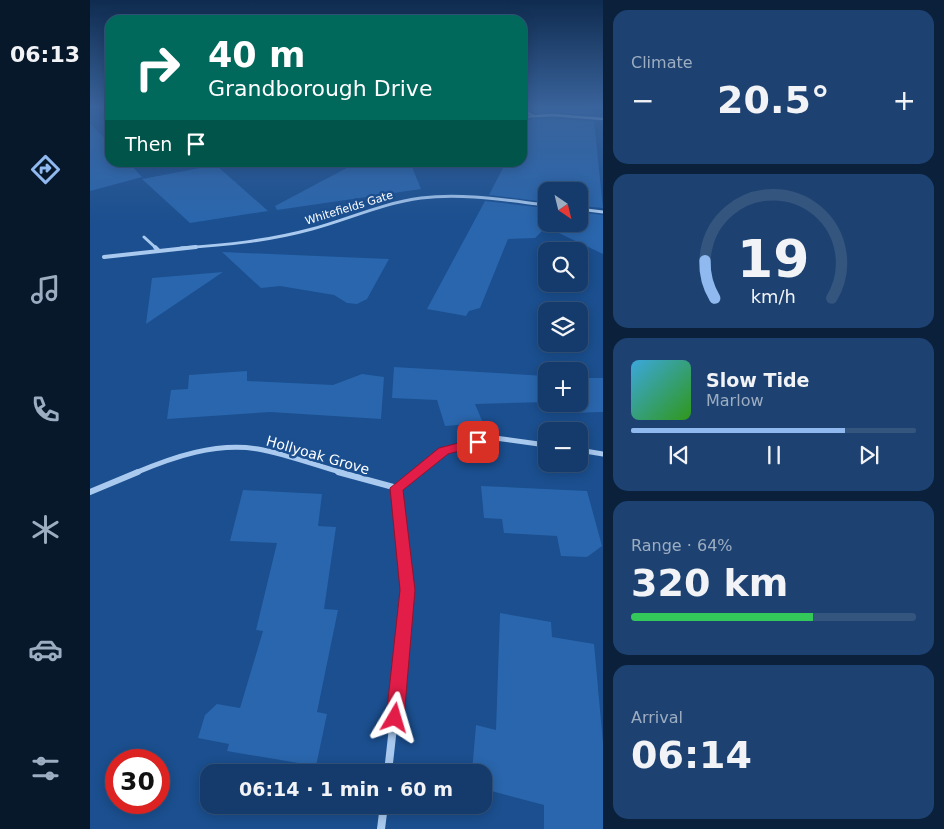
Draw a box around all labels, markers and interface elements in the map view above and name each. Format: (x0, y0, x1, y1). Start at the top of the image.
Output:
icon: right (125, 35, 190, 100)
text: 40 m (208, 35, 305, 75)
text: 06:13 (10, 42, 80, 67)
text: Climate (631, 53, 693, 72)
text: Grandborough Drive (208, 76, 432, 101)
text: 20.5° (717, 78, 830, 122)
text: − (631, 84, 654, 117)
text: + (893, 84, 916, 117)
icon: arrive (182, 130, 210, 158)
text: Then (125, 133, 172, 155)
icon: directions (28, 152, 63, 187)
north arrow (538, 182, 588, 232)
map controls (538, 182, 588, 472)
street label: Whitefields Gate (303, 188, 395, 228)
text: 19 (737, 229, 810, 289)
button: search (538, 242, 588, 292)
icon: music (28, 272, 63, 307)
text: km/h (751, 286, 796, 307)
button: layers (538, 302, 588, 352)
button: + (538, 362, 588, 412)
text: Slow Tide (706, 369, 809, 391)
text: Marlow (706, 391, 764, 410)
icon: phone (28, 392, 63, 427)
pin (457, 421, 499, 463)
button: − (538, 422, 588, 472)
icon: arrive (464, 428, 492, 456)
street label: Hollyoak Grove (265, 433, 371, 477)
icon: previous (665, 441, 693, 469)
icon: pause (760, 441, 788, 469)
icon: next (855, 441, 883, 469)
icon: climate (28, 512, 63, 547)
text: Range · 64% (631, 536, 733, 555)
text: 320 km (631, 561, 788, 605)
icon: car (28, 632, 63, 667)
position arrow (368, 691, 420, 743)
text: Arrival (631, 708, 683, 727)
text: 06:14 (631, 733, 752, 777)
speed limit sign: 30 (105, 749, 170, 814)
icon: filters (28, 751, 63, 786)
text: 06:14 · 1 min · 60 m (239, 778, 453, 800)

